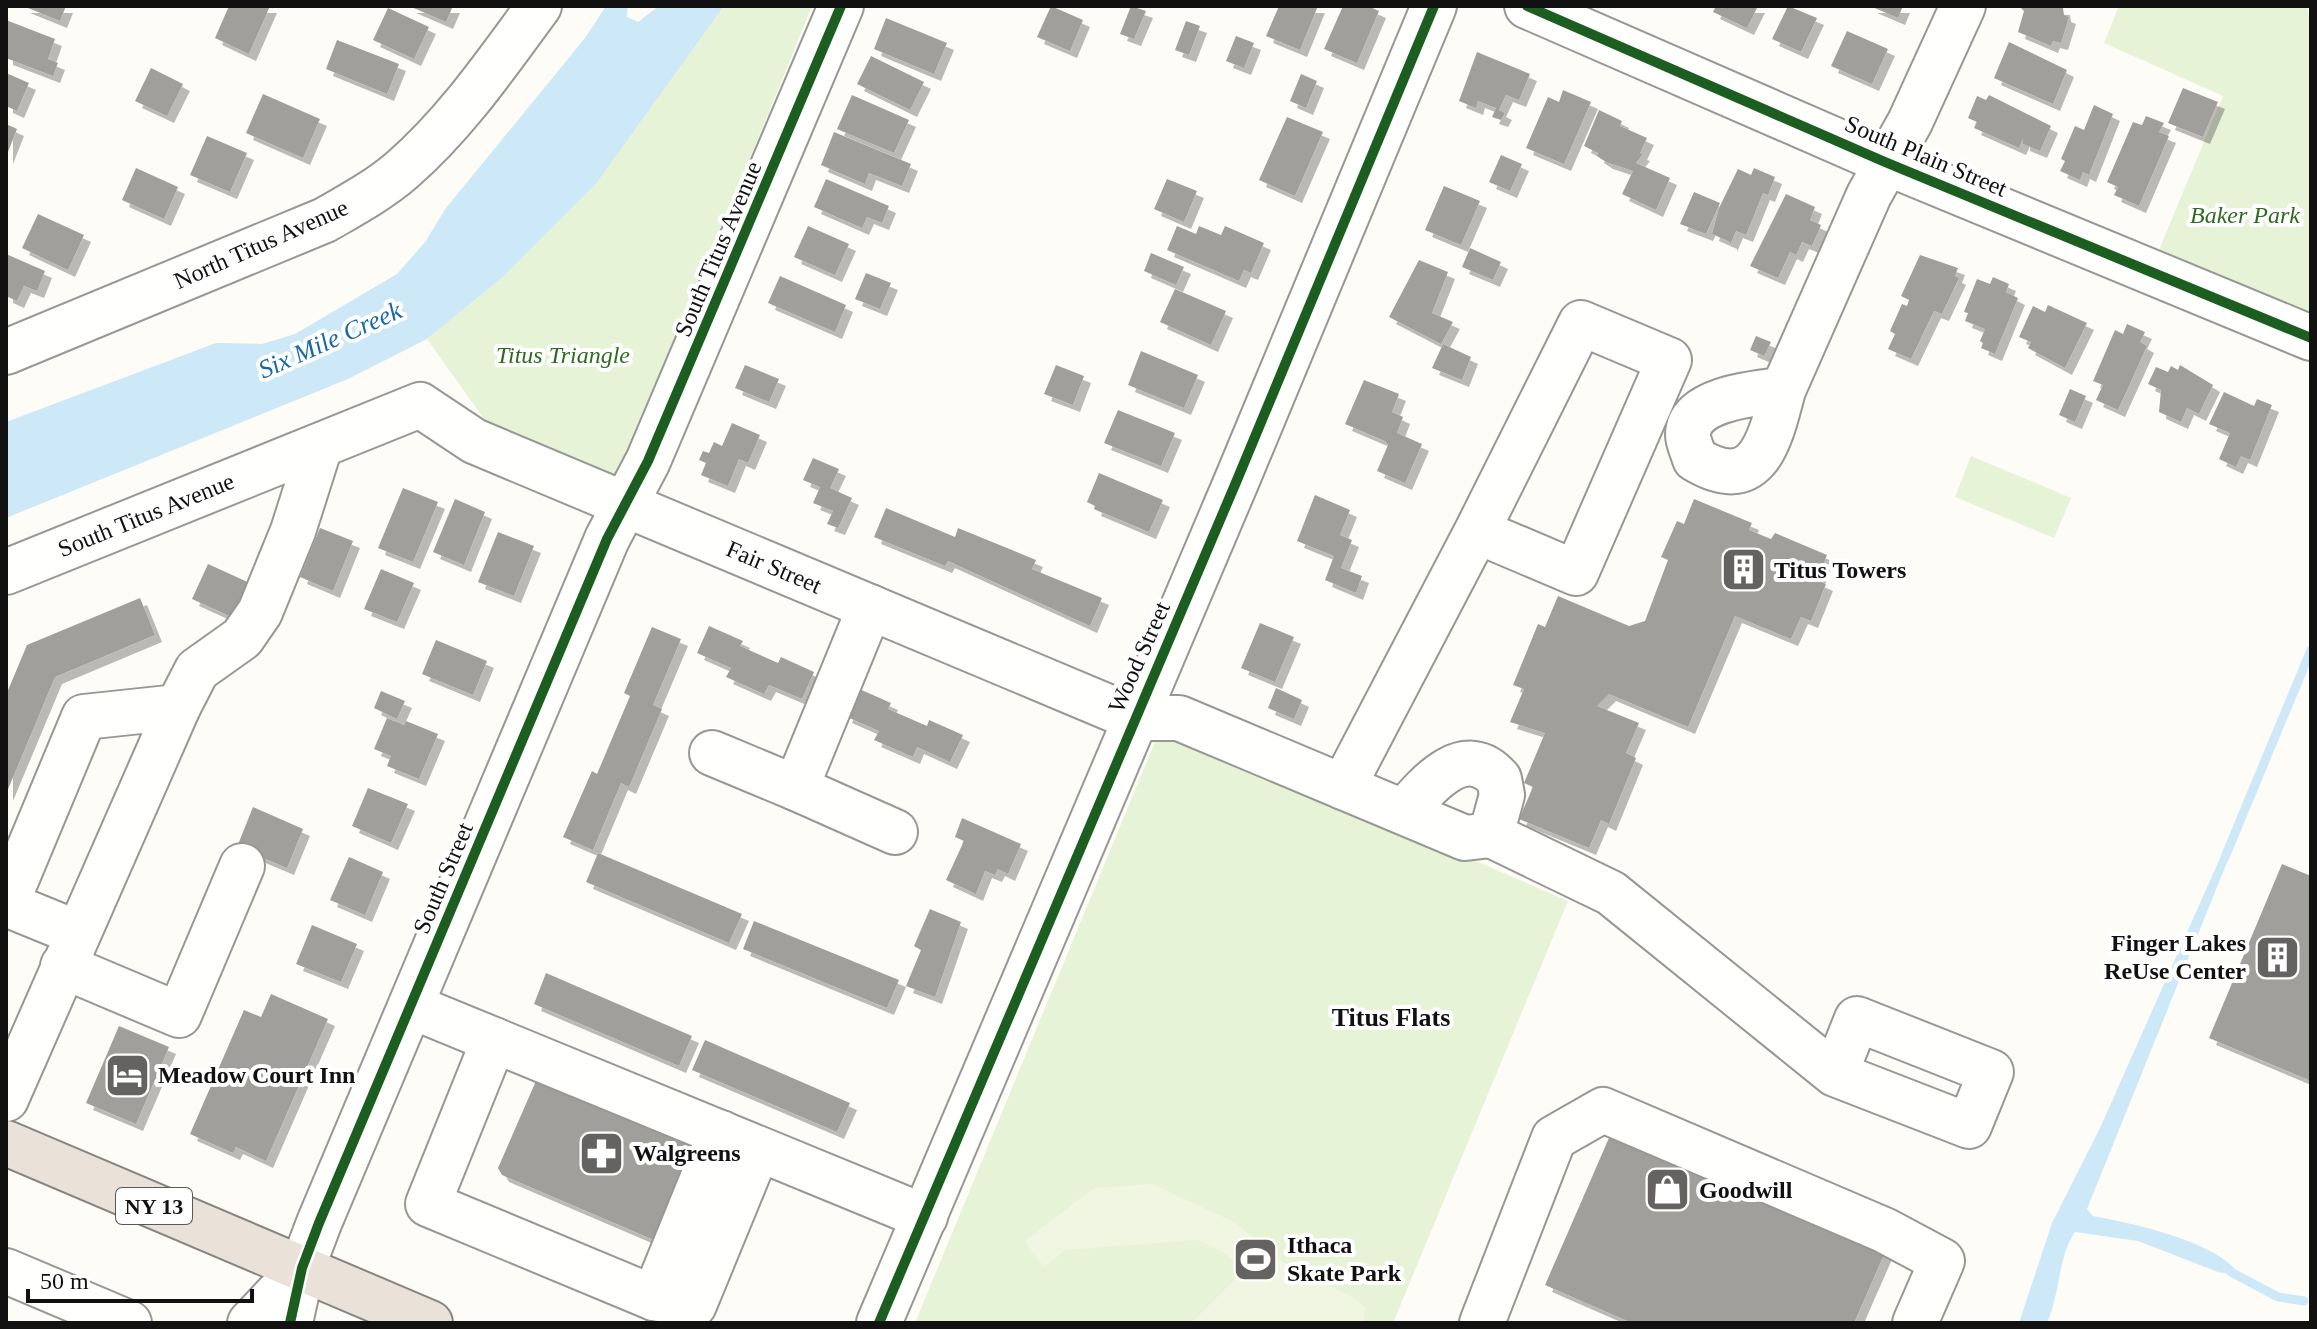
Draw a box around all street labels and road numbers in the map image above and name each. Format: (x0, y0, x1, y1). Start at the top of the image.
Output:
street label: South Plain Street (1841, 110, 2011, 202)
street label: South Titus Avenue (669, 158, 767, 340)
street label: North Titus Avenue (170, 194, 352, 294)
street label: South Titus Avenue (54, 468, 238, 562)
street label: Fair Street (723, 535, 826, 599)
street label: Wood Street (1103, 597, 1175, 717)
street label: South Street (408, 818, 478, 937)
road number: NY 13 (116, 1188, 192, 1224)

